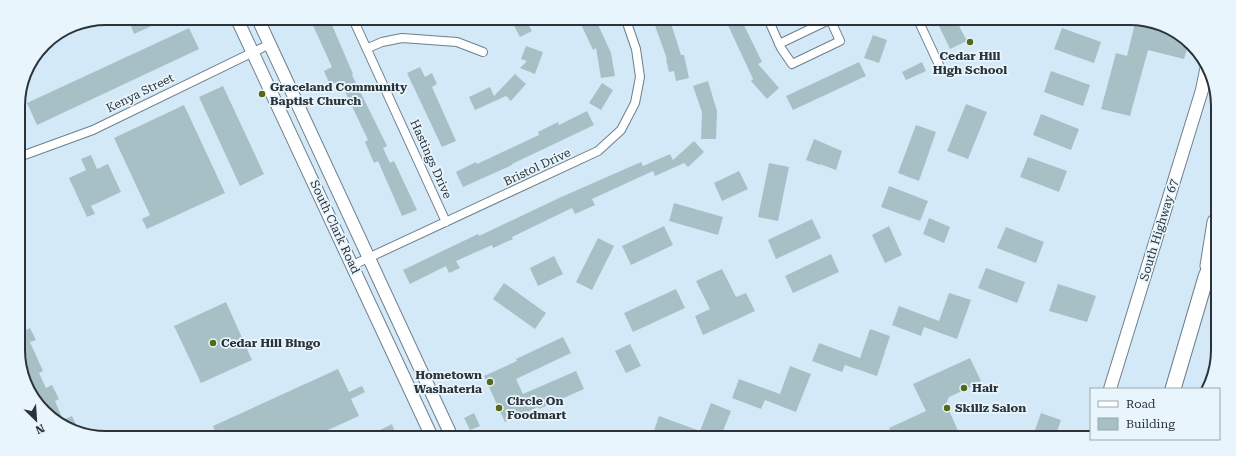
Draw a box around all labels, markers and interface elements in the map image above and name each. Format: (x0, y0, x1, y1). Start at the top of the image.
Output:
marker: Cedar Hill High School (965, 37, 975, 47)
place label: Cedar Hill High School (933, 49, 1007, 77)
street label: Kenya Street (104, 70, 177, 115)
place label: Graceland Community Baptist Church (270, 80, 408, 108)
marker: Graceland Community Baptist Church (257, 89, 267, 99)
street label: Hastings Drive (407, 117, 455, 201)
street label: Bristol Drive (501, 145, 573, 189)
street label: South Highway 67 (1137, 177, 1181, 283)
street label: South Clark Road (307, 178, 363, 276)
place label: Cedar Hill Bingo (221, 336, 321, 350)
marker: Cedar Hill Bingo (208, 338, 218, 348)
place label: Hometown Washateria (414, 368, 482, 396)
marker: Hometown Washateria (485, 377, 495, 387)
place label: Hair (972, 381, 999, 395)
marker: Hair (959, 383, 969, 393)
legend (1090, 388, 1220, 440)
place label: Circle On Foodmart (507, 394, 566, 422)
text: Road (1126, 397, 1156, 411)
north arrow (16, 400, 56, 440)
place label: Skillz Salon (955, 401, 1026, 415)
marker: Circle On Foodmart (494, 403, 504, 413)
marker: Skillz Salon (942, 403, 952, 413)
text: Building (1126, 417, 1175, 431)
text: N (33, 421, 47, 437)

